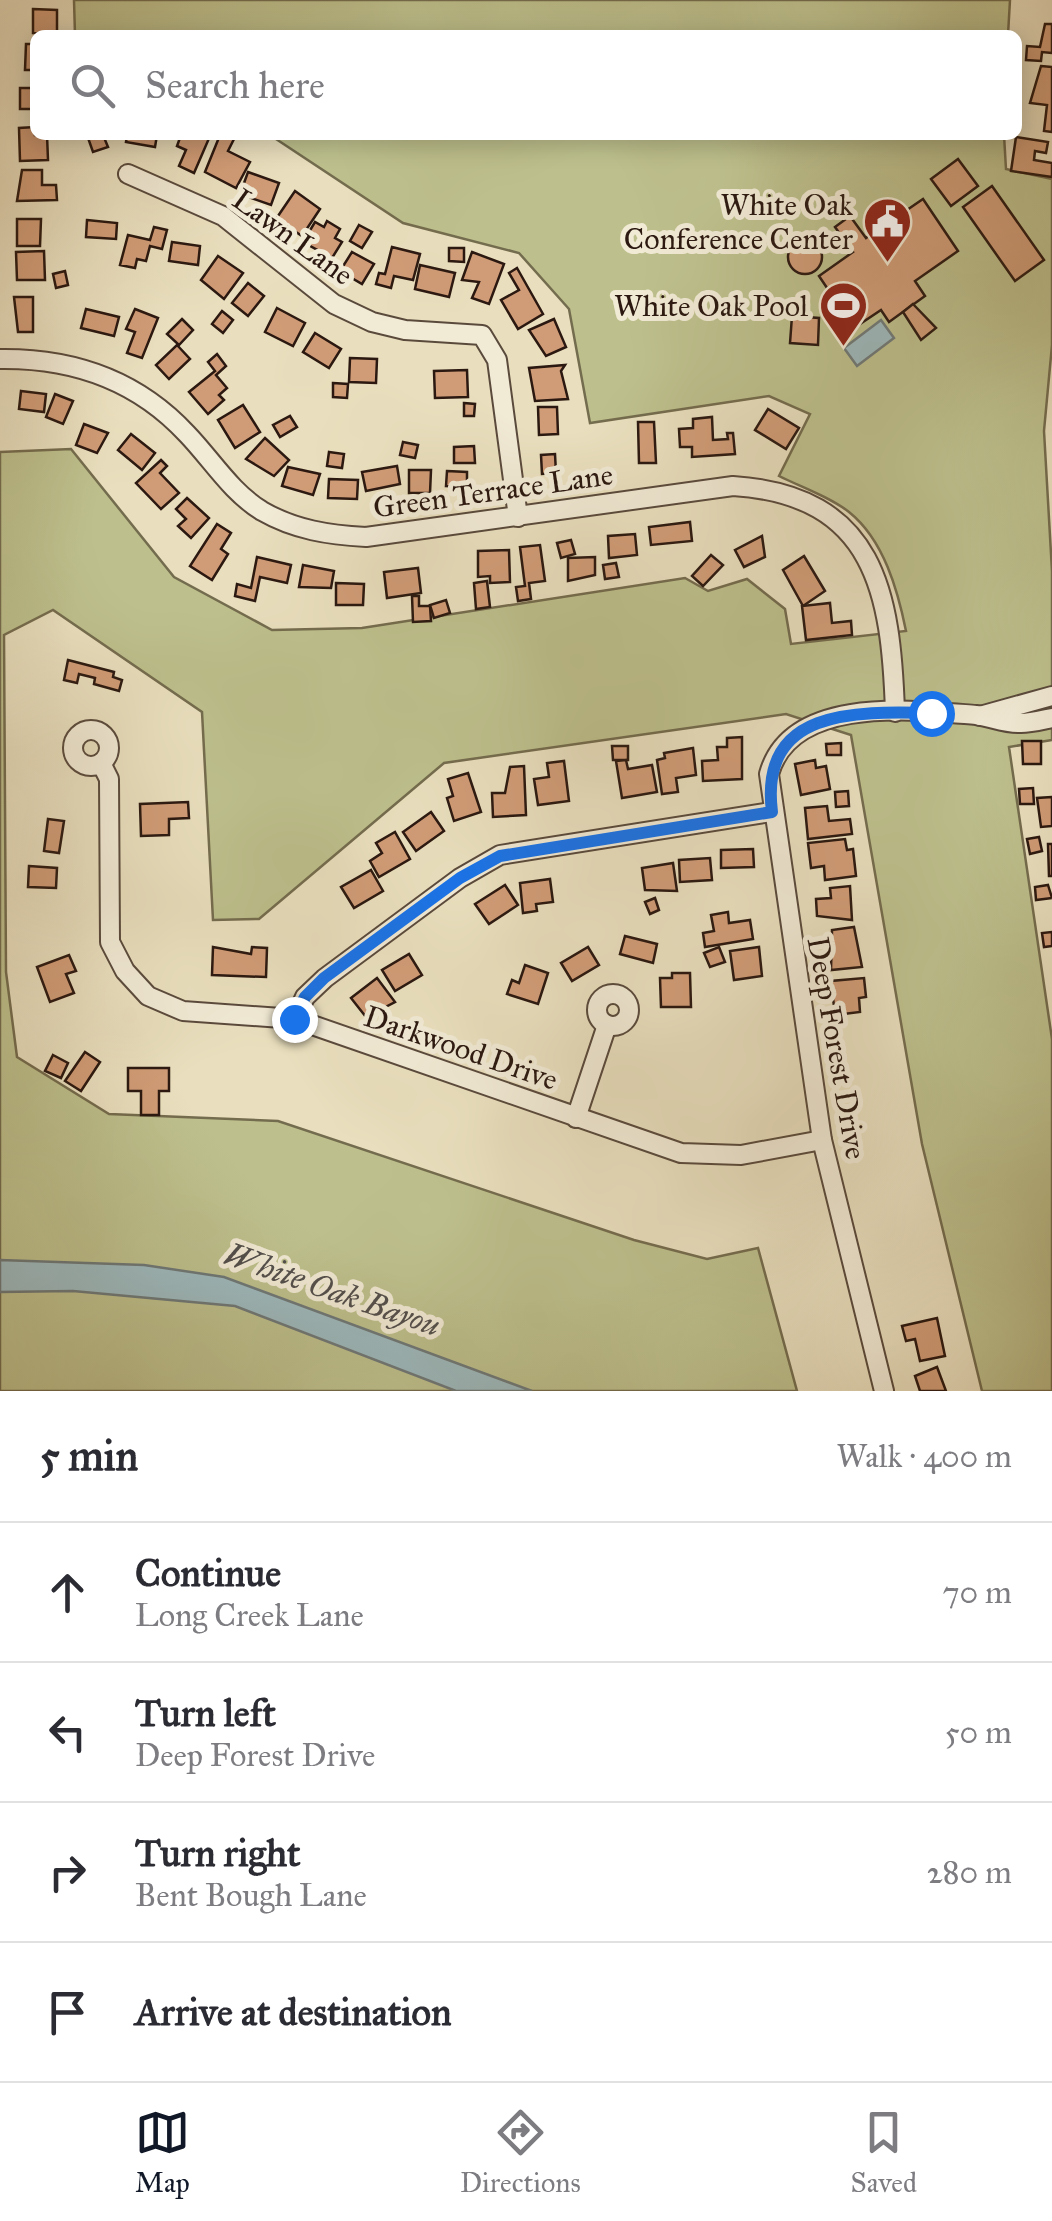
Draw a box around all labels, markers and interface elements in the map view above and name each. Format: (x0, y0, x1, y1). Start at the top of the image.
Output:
search box (30, 30, 1022, 140)
icon: search (65, 58, 120, 113)
text: Search here (145, 62, 325, 108)
street label: Lawn Lane (226, 181, 360, 293)
place label: White Oak Conference Center (624, 187, 854, 257)
public building icon: White Oak Conference Center (862, 196, 914, 264)
sports icon: White Oak Pool (817, 280, 869, 348)
place label: White Oak Pool (614, 288, 809, 324)
street label: Green Terrace Lane (371, 456, 615, 526)
route start (909, 691, 955, 737)
street label: Deep Forest Drive (800, 934, 874, 1162)
route end (272, 997, 318, 1043)
street label: Darkwood Drive (359, 998, 563, 1098)
water label: White Oak Bayou (219, 1235, 445, 1345)
text: 5 min (40, 1430, 138, 1482)
text: Walk · 400 m (837, 1437, 1012, 1476)
text: Continue (135, 1550, 281, 1596)
icon: ahead (40, 1565, 95, 1620)
text: 70 m (943, 1573, 1012, 1612)
text: Long Creek Lane (135, 1596, 364, 1635)
text: Turn left (135, 1690, 276, 1736)
icon: left (40, 1705, 95, 1760)
text: 50 m (945, 1713, 1012, 1752)
text: Deep Forest Drive (135, 1736, 375, 1775)
text: Turn right (135, 1830, 301, 1876)
icon: right (40, 1845, 95, 1900)
text: 280 m (927, 1853, 1012, 1892)
text: Bent Bough Lane (135, 1876, 367, 1915)
icon: arrive (40, 1985, 95, 2040)
text: Arrive at destination (135, 1989, 452, 2035)
tab: Map (135, 2105, 190, 2200)
tab: Directions (460, 2105, 581, 2200)
tab: Saved (851, 2105, 917, 2200)

